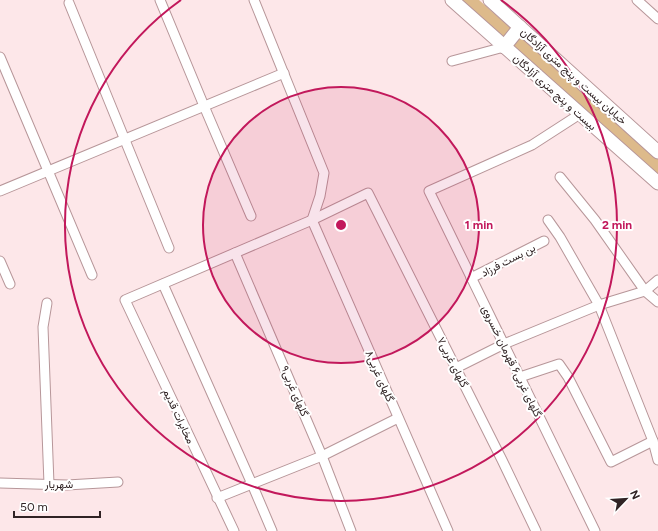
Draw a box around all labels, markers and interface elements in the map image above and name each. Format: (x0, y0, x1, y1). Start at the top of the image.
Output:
street label: خیابان بیست و پنج متری آزادگان (518, 25, 630, 127)
street label: بیست و پنج متری آزادگان (511, 51, 599, 133)
centre of rings (334, 218, 348, 232)
text: 1 min (465, 218, 493, 232)
text: 2 min (602, 218, 632, 232)
street label: بن بست فرزاد (479, 241, 538, 280)
street label: گلهای غربی۶ قهرمان خسروی (479, 303, 544, 419)
street label: گلهای غربی۷ (434, 335, 471, 390)
street label: گلهای غربی۸ (362, 349, 397, 404)
street label: گلهای غربی۹ (278, 364, 311, 419)
street label: مخابرات قدیم (159, 387, 197, 446)
street label: شهریار (44, 478, 74, 491)
north arrow (606, 479, 646, 519)
text: N (627, 488, 642, 502)
scale bar (14, 493, 100, 519)
text: 50 m (20, 500, 48, 514)

